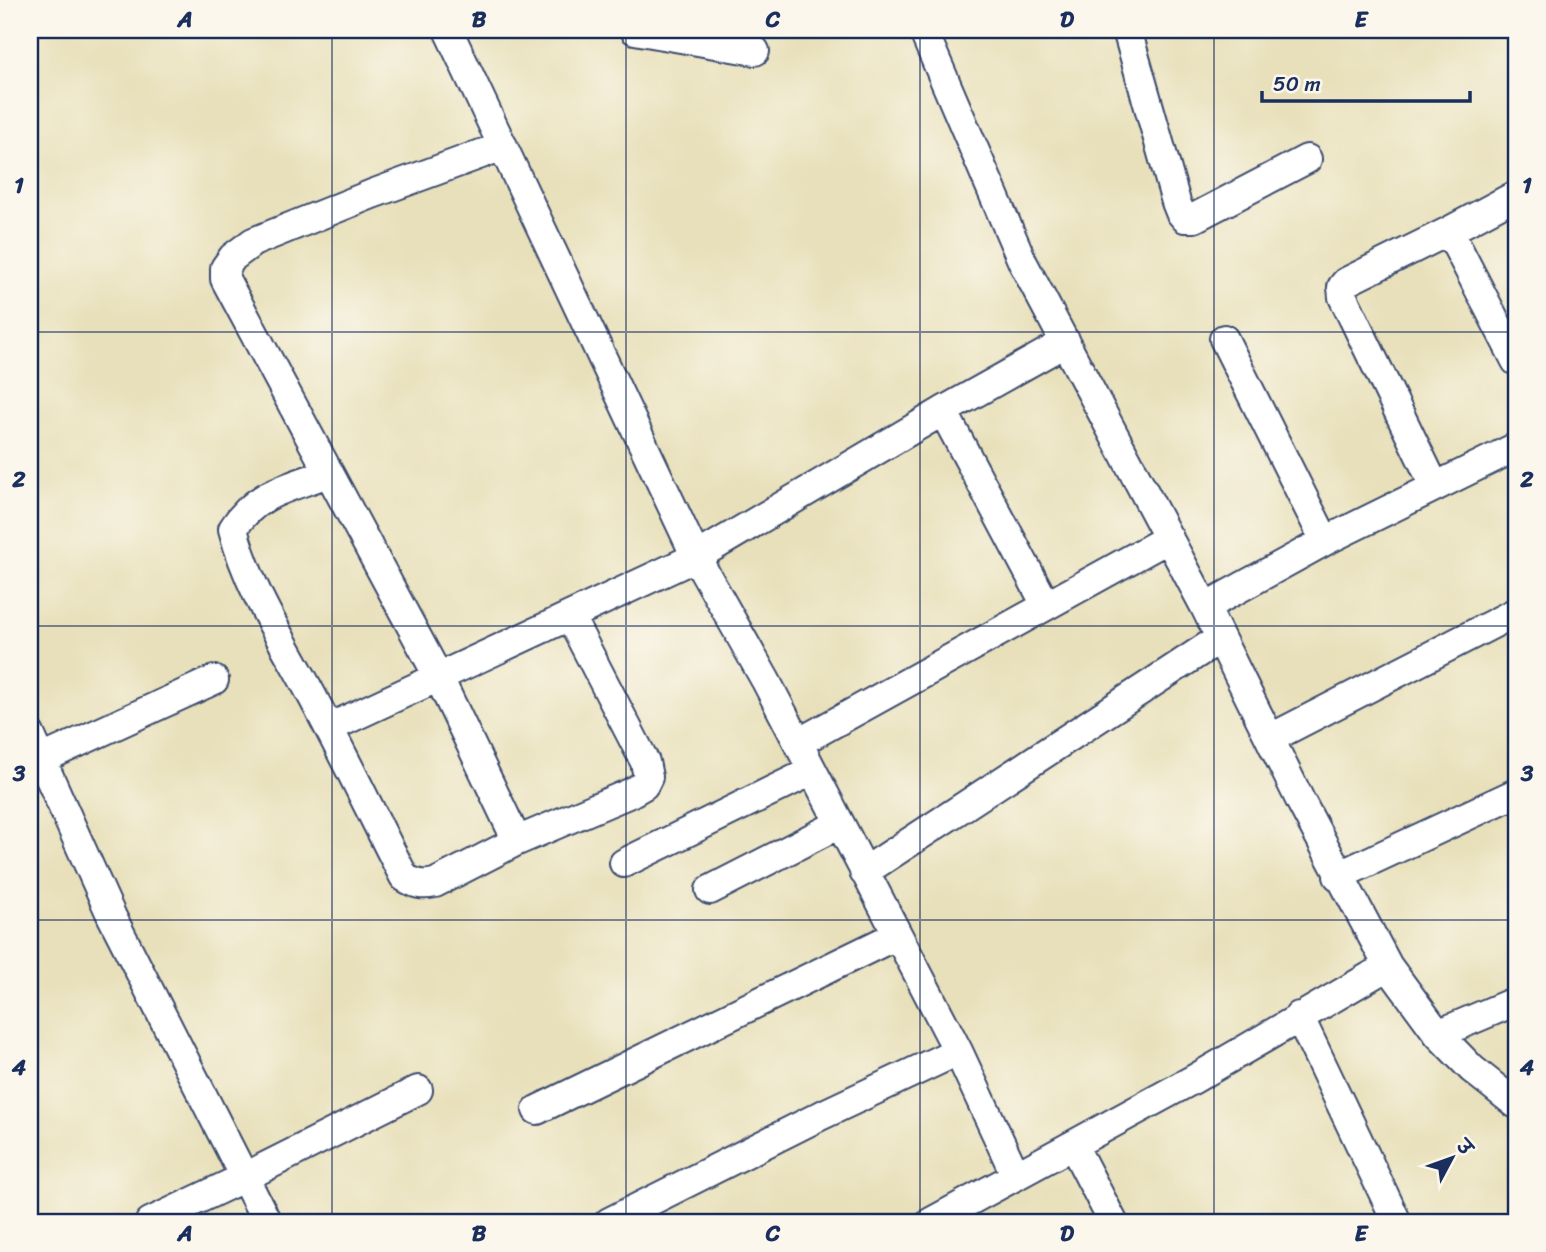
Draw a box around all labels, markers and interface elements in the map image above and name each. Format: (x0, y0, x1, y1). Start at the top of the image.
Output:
text: A (176, 0, 193, 40)
text: B (472, 0, 487, 40)
text: C (765, 0, 781, 40)
text: D (1060, 0, 1075, 40)
text: E (1355, 0, 1370, 40)
scale bar (1262, 60, 1471, 104)
text: 50 m (1273, 65, 1321, 103)
text: 1 (14, 165, 24, 206)
text: 1 (1522, 165, 1532, 206)
text: 2 (11, 459, 26, 500)
text: 2 (1519, 459, 1534, 500)
text: 3 (12, 753, 26, 794)
text: 3 (1520, 753, 1534, 794)
text: 4 (11, 1047, 27, 1088)
text: 4 (1519, 1047, 1535, 1088)
north arrow (1416, 1122, 1486, 1192)
text: उ (1447, 1130, 1483, 1165)
text: A (176, 1213, 193, 1252)
text: B (472, 1213, 487, 1252)
text: C (765, 1213, 781, 1252)
text: D (1060, 1213, 1075, 1252)
text: E (1355, 1213, 1370, 1252)

